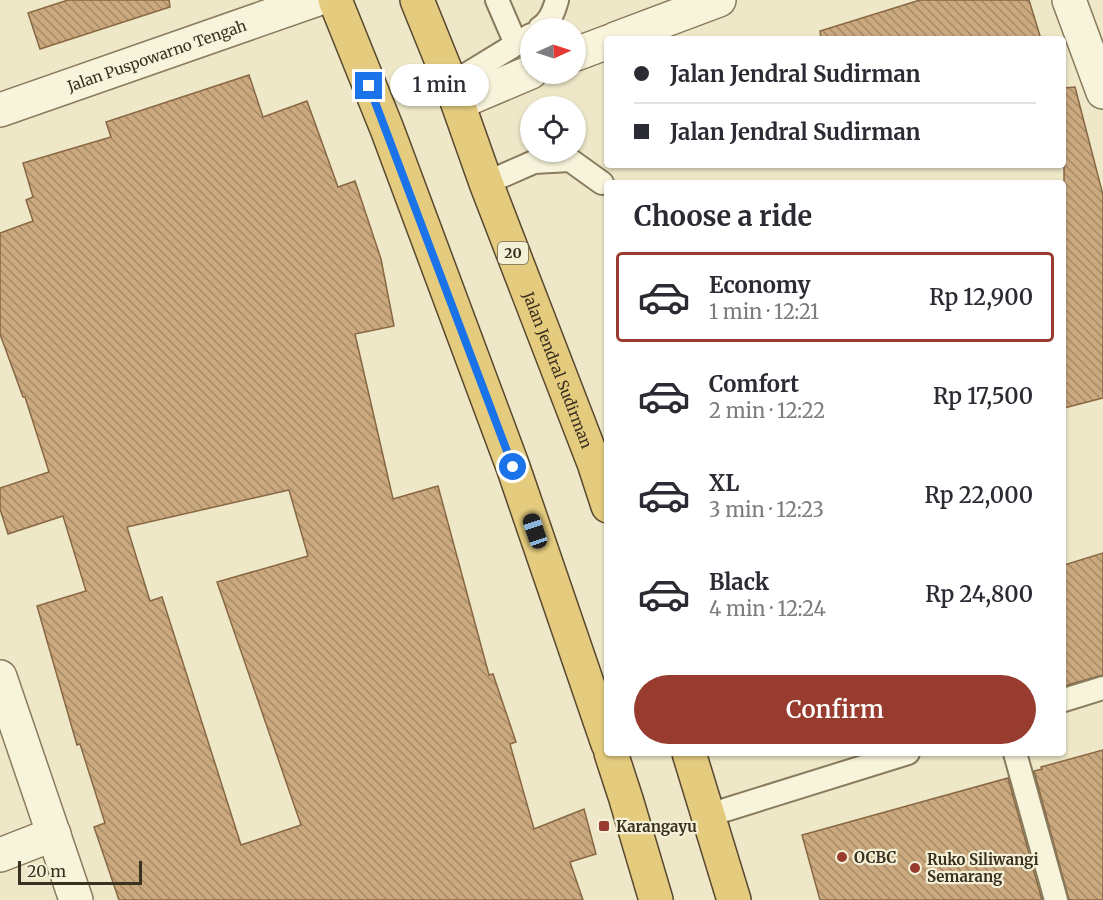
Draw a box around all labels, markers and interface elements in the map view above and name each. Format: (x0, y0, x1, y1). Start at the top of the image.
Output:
street label: Jalan Puspowarno Tengah (64, 15, 249, 96)
north arrow (520, 18, 586, 84)
map controls (520, 18, 586, 162)
text: Jalan Jendral Sudirman (670, 60, 921, 88)
callout: 1 min (390, 65, 489, 107)
route end (355, 72, 382, 99)
text: 1 min (413, 72, 466, 97)
button: locate (520, 96, 586, 162)
text: Jalan Jendral Sudirman (670, 118, 921, 146)
text: Choose a ride (634, 199, 812, 233)
road number: 20 (498, 242, 528, 264)
icon: car (637, 270, 691, 324)
text: Economy (709, 271, 810, 299)
text: Rp 12,900 (929, 283, 1033, 311)
street label: Jalan Jendral Sudirman (519, 288, 597, 451)
text: 1 min · 12:21 (709, 299, 819, 324)
icon: car (637, 369, 691, 423)
text: Comfort (709, 370, 799, 398)
text: Rp 17,500 (933, 382, 1033, 410)
text: 2 min · 12:22 (709, 398, 825, 423)
route start (499, 453, 526, 480)
icon: car (637, 468, 691, 522)
text: XL (709, 469, 739, 497)
text: Rp 22,000 (925, 481, 1033, 509)
text: 3 min · 12:23 (709, 497, 824, 522)
car (521, 511, 549, 551)
icon: car (637, 567, 691, 621)
text: Black (709, 568, 769, 596)
text: Rp 24,800 (925, 580, 1033, 608)
text: 4 min · 12:24 (709, 596, 826, 621)
button: Confirm (634, 675, 1036, 744)
place label: Karangayu (616, 817, 697, 836)
marker: Karangayu (597, 819, 611, 833)
place label: OCBC (854, 848, 896, 867)
marker: OCBC (835, 850, 849, 864)
place label: Ruko Siliwangi Semarang (927, 850, 1039, 886)
scale bar (18, 858, 142, 886)
text: 20 m (27, 861, 66, 881)
marker: Ruko Siliwangi Semarang (908, 861, 922, 875)

